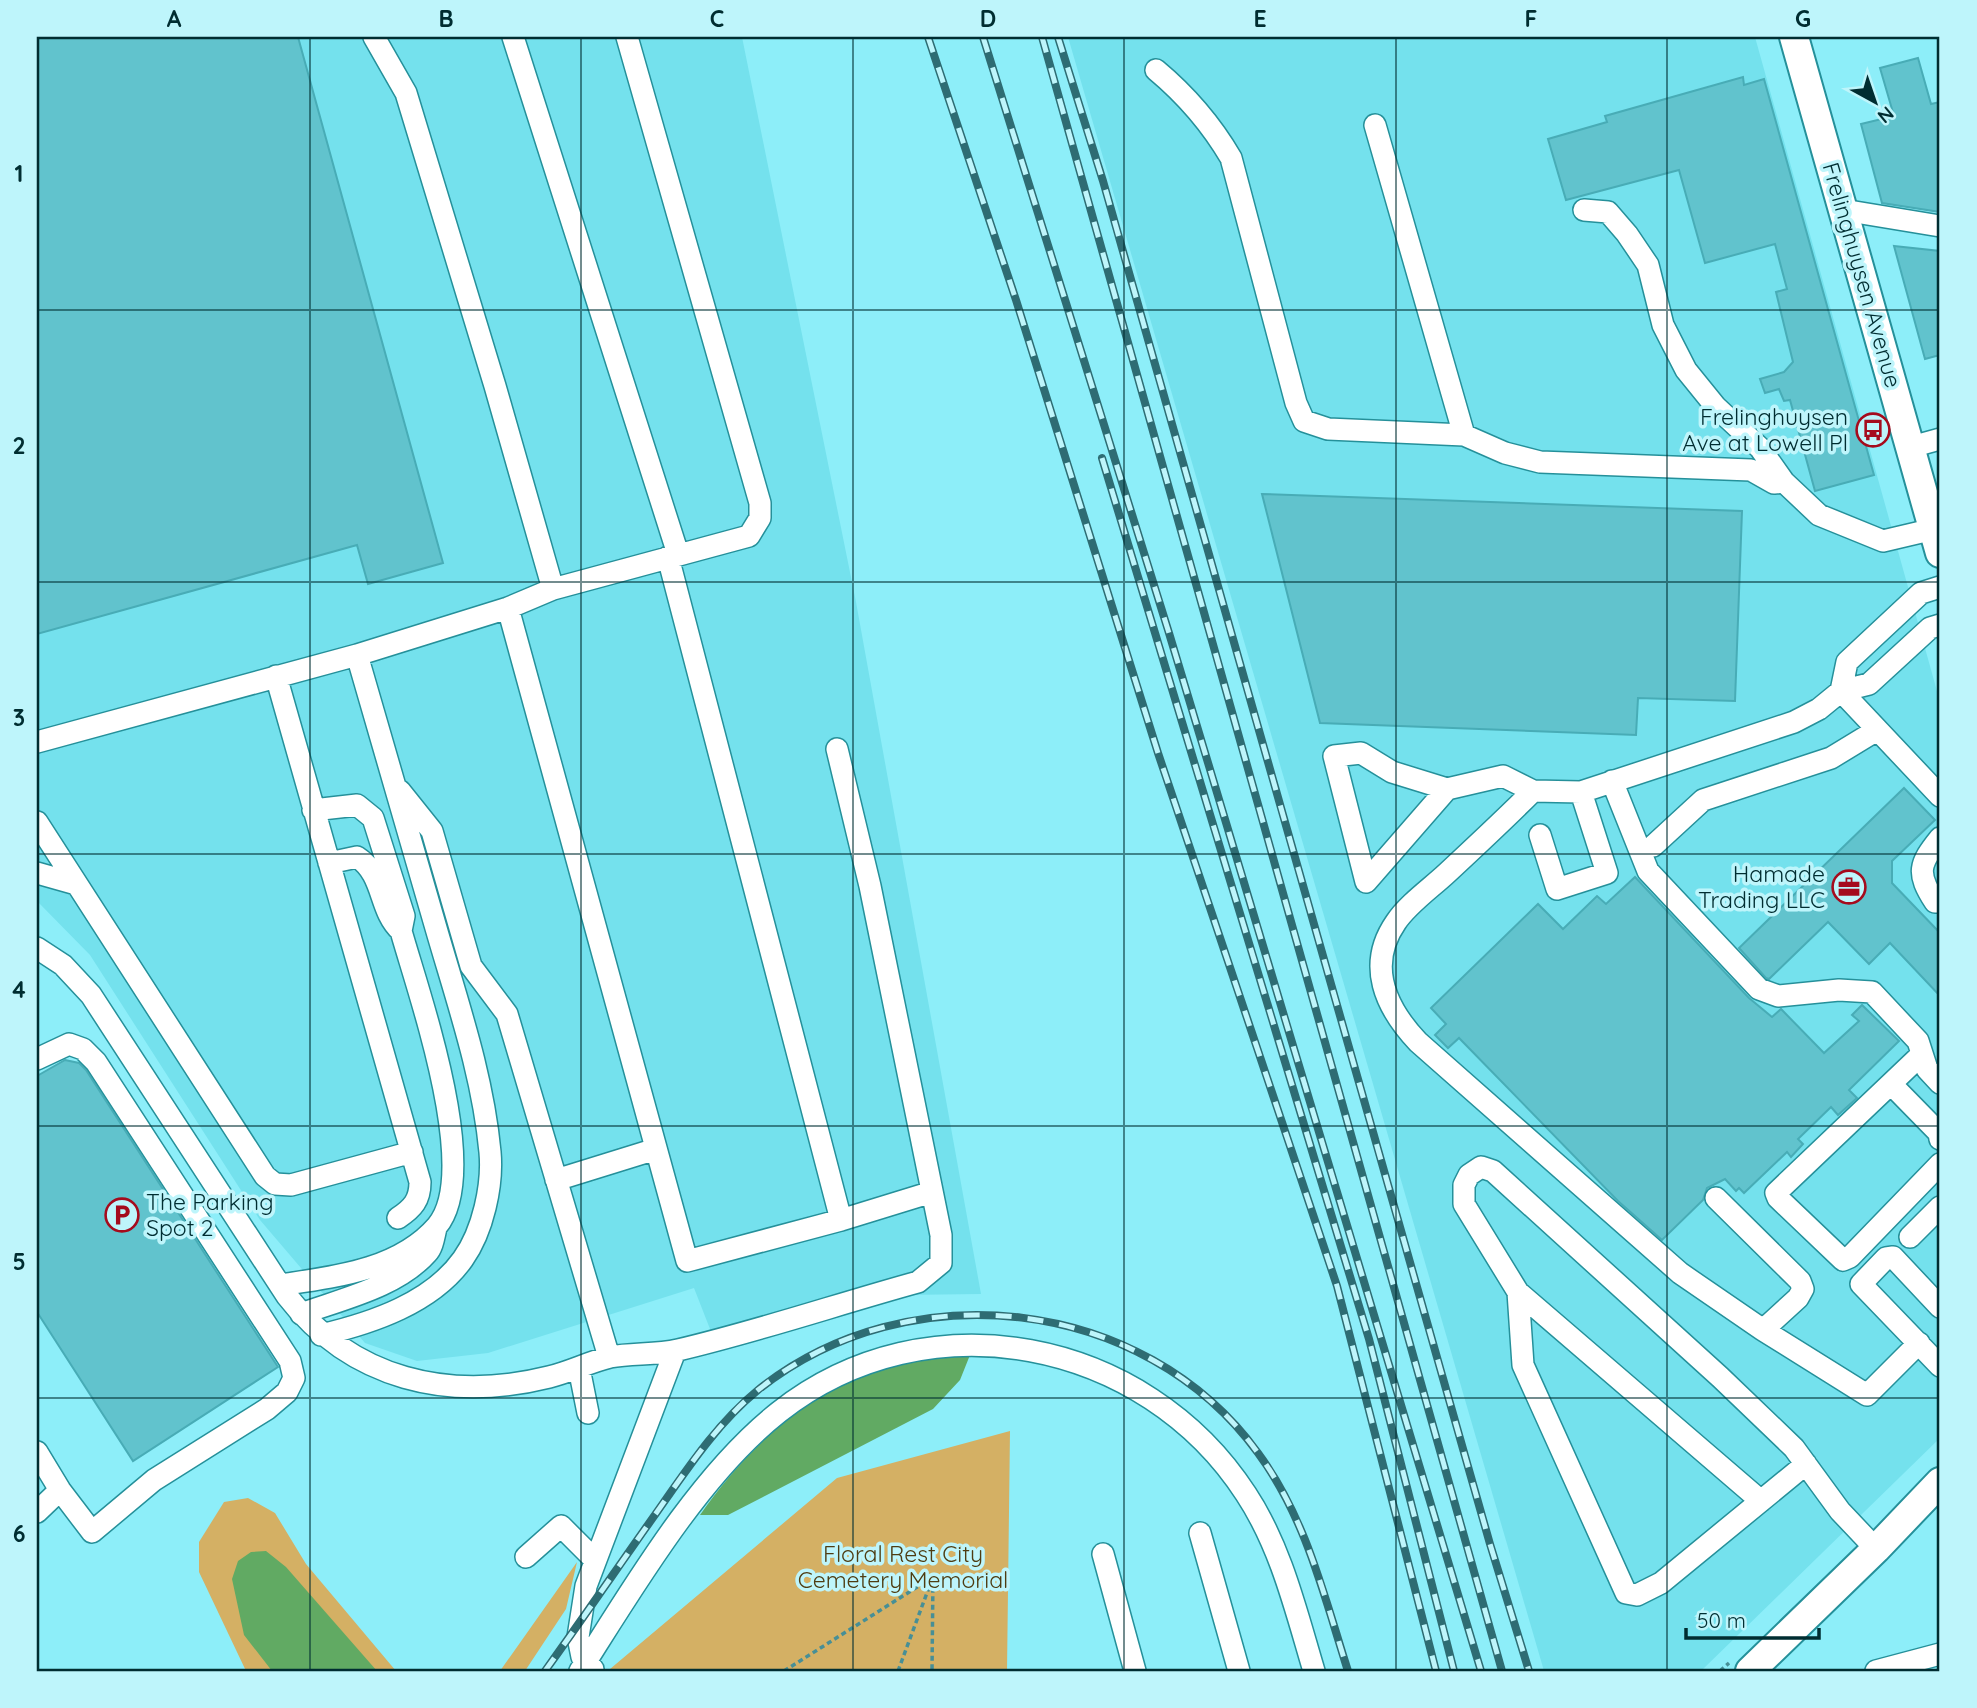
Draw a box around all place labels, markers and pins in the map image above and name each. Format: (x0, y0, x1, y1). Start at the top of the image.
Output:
place label: Frelinghuysen Ave at Lowell Pl (1682, 402, 1848, 457)
bus stop icon: Frelinghuysen Ave at Lowell Pl (1854, 411, 1892, 449)
place label: Hamade Trading LLC (1698, 859, 1825, 914)
office icon: Hamade Trading LLC (1830, 868, 1868, 906)
place label: The Parking Spot 2 (146, 1187, 274, 1242)
parking icon: The Parking Spot 2 (103, 1196, 141, 1234)

